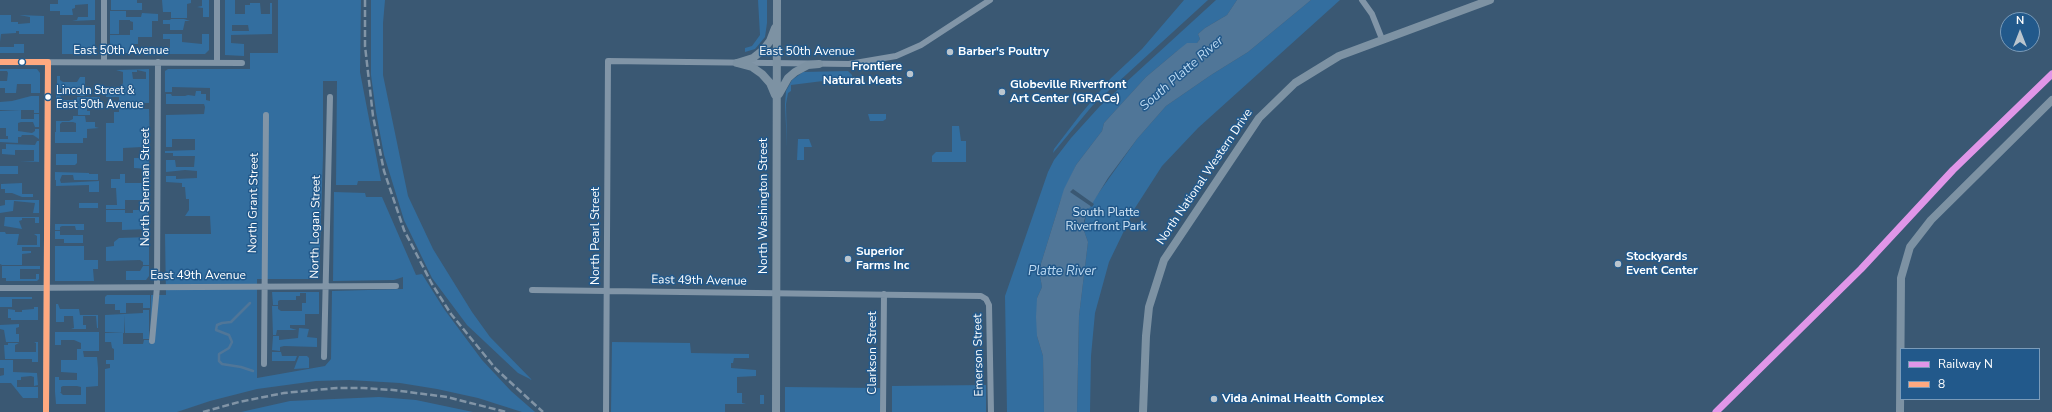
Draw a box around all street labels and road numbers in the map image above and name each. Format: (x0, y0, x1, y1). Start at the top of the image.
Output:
street label: East 50th Avenue (73, 44, 169, 58)
street label: East 50th Avenue (759, 45, 855, 59)
street label: North National Western Drive (1154, 106, 1256, 248)
street label: North Sherman Street (139, 128, 153, 246)
street label: North Washington Street (757, 138, 771, 274)
street label: North Grant Street (246, 153, 262, 253)
street label: North Logan Street (308, 175, 324, 279)
street label: North Pearl Street (589, 187, 603, 285)
street label: East 49th Avenue (150, 269, 246, 283)
street label: East 49th Avenue (651, 273, 747, 289)
street label: Clarkson Street (866, 311, 880, 395)
street label: Emerson Street (971, 313, 987, 397)

